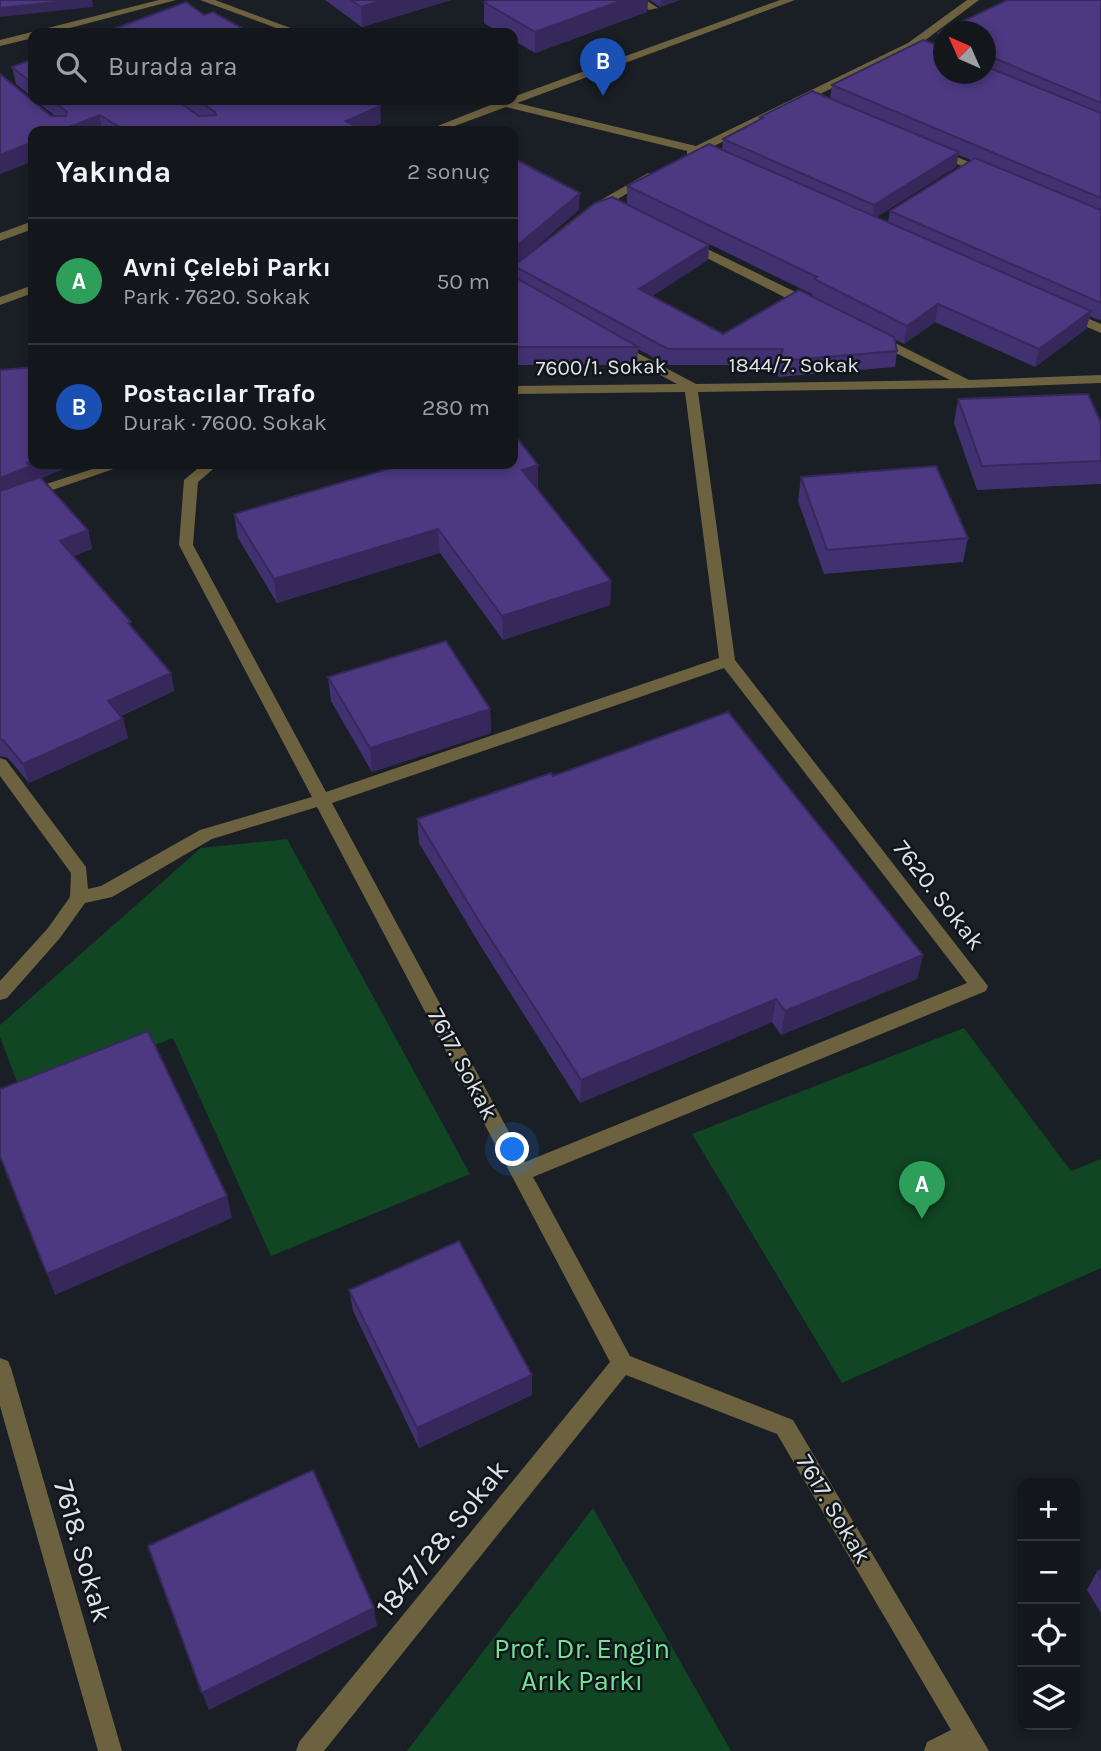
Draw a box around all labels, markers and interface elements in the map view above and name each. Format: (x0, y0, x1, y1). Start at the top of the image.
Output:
north arrow (933, 21, 996, 84)
search box (28, 28, 518, 105)
pin: B (580, 38, 626, 96)
icon: search (52, 48, 90, 86)
text: Burada ara (108, 51, 238, 82)
text: Yakında (56, 154, 171, 190)
text: 2 sonuç (407, 158, 490, 185)
text: Avni Çelebi Parkı (123, 252, 331, 283)
text: A (72, 268, 86, 295)
text: 50 m (436, 268, 490, 295)
text: Park · 7620. Sokak (123, 283, 310, 310)
street label: 1844/7. Sokak (729, 353, 859, 377)
street label: 7600/1. Sokak (535, 354, 667, 380)
text: Postacılar Trafo (123, 378, 316, 409)
text: B (72, 394, 86, 421)
text: 280 m (422, 394, 490, 421)
text: Durak · 7600. Sokak (123, 409, 327, 436)
street label: 7620. Sokak (888, 835, 990, 955)
street label: 7617. Sokak (422, 1004, 504, 1124)
your location (495, 1132, 529, 1166)
pin: A (899, 1161, 945, 1219)
street label: 7617. Sokak (791, 1449, 877, 1569)
street label: 1847/28. Sokak (369, 1453, 515, 1623)
street label: 7618. Sokak (47, 1476, 119, 1626)
map controls (1017, 1478, 1080, 1730)
button: + (1017, 1478, 1080, 1541)
button: − (1017, 1541, 1080, 1604)
button: locate (1017, 1604, 1080, 1667)
park label: Prof. Dr. Engin Arık Parkı (494, 1632, 670, 1697)
button: layers (1017, 1667, 1080, 1730)

